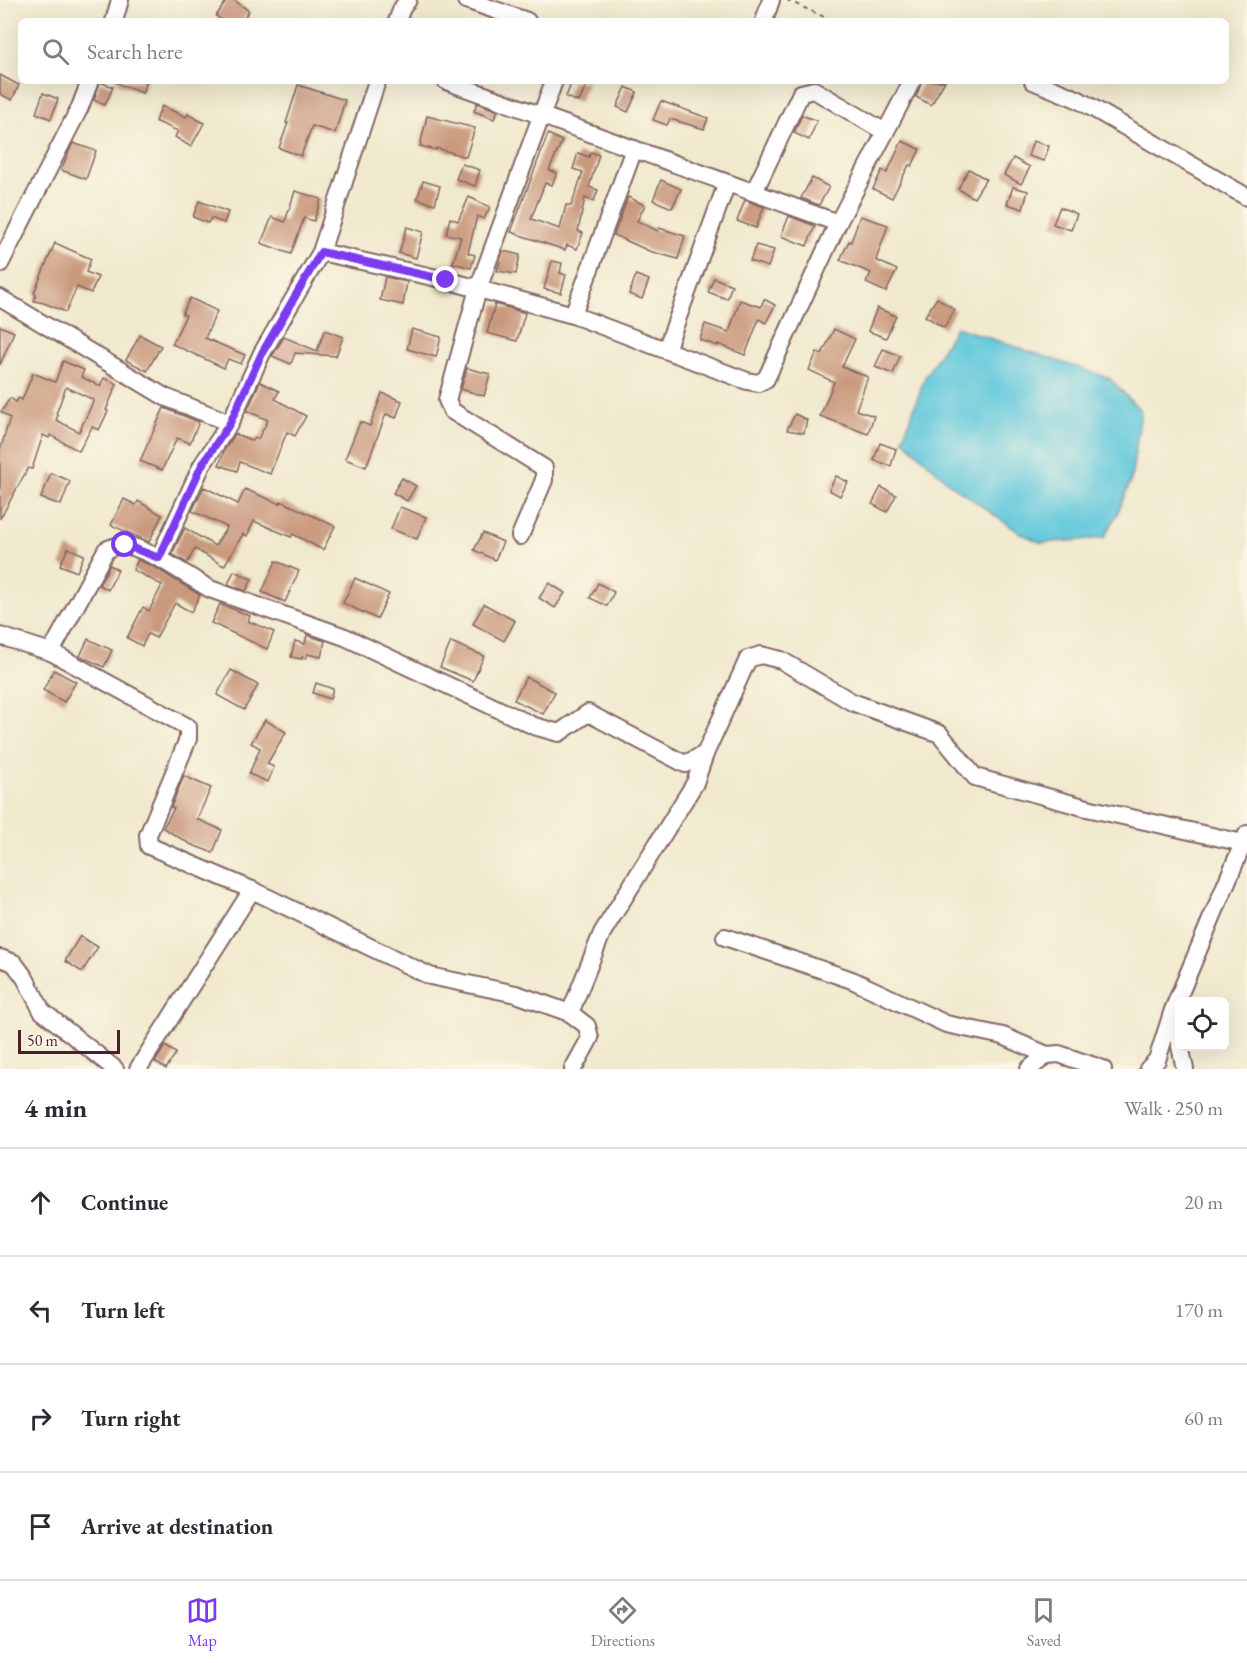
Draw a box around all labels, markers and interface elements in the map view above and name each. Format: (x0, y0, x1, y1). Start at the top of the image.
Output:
search box (18, 18, 1229, 84)
icon: search (39, 35, 72, 68)
text: Search here (87, 37, 182, 66)
route end (432, 266, 458, 292)
route start (111, 531, 137, 557)
map controls (1175, 997, 1229, 1051)
button: locate (1175, 997, 1229, 1051)
scale bar (18, 1027, 120, 1054)
text: 50 m (27, 1030, 58, 1051)
text: 4 min (24, 1091, 87, 1125)
text: Walk · 250 m (1124, 1095, 1223, 1121)
icon: ahead (24, 1186, 57, 1219)
text: Continue (81, 1188, 168, 1217)
text: 20 m (1184, 1189, 1223, 1215)
icon: left (24, 1294, 57, 1327)
text: Turn left (81, 1296, 165, 1325)
text: 170 m (1175, 1297, 1223, 1323)
icon: right (24, 1402, 57, 1435)
text: Turn right (81, 1404, 180, 1433)
text: 60 m (1184, 1405, 1223, 1431)
icon: arrive (24, 1510, 57, 1543)
text: Arrive at destination (81, 1512, 273, 1541)
tab: Map (186, 1594, 219, 1651)
tab: Directions (591, 1594, 655, 1651)
tab: Saved (1027, 1594, 1061, 1651)

